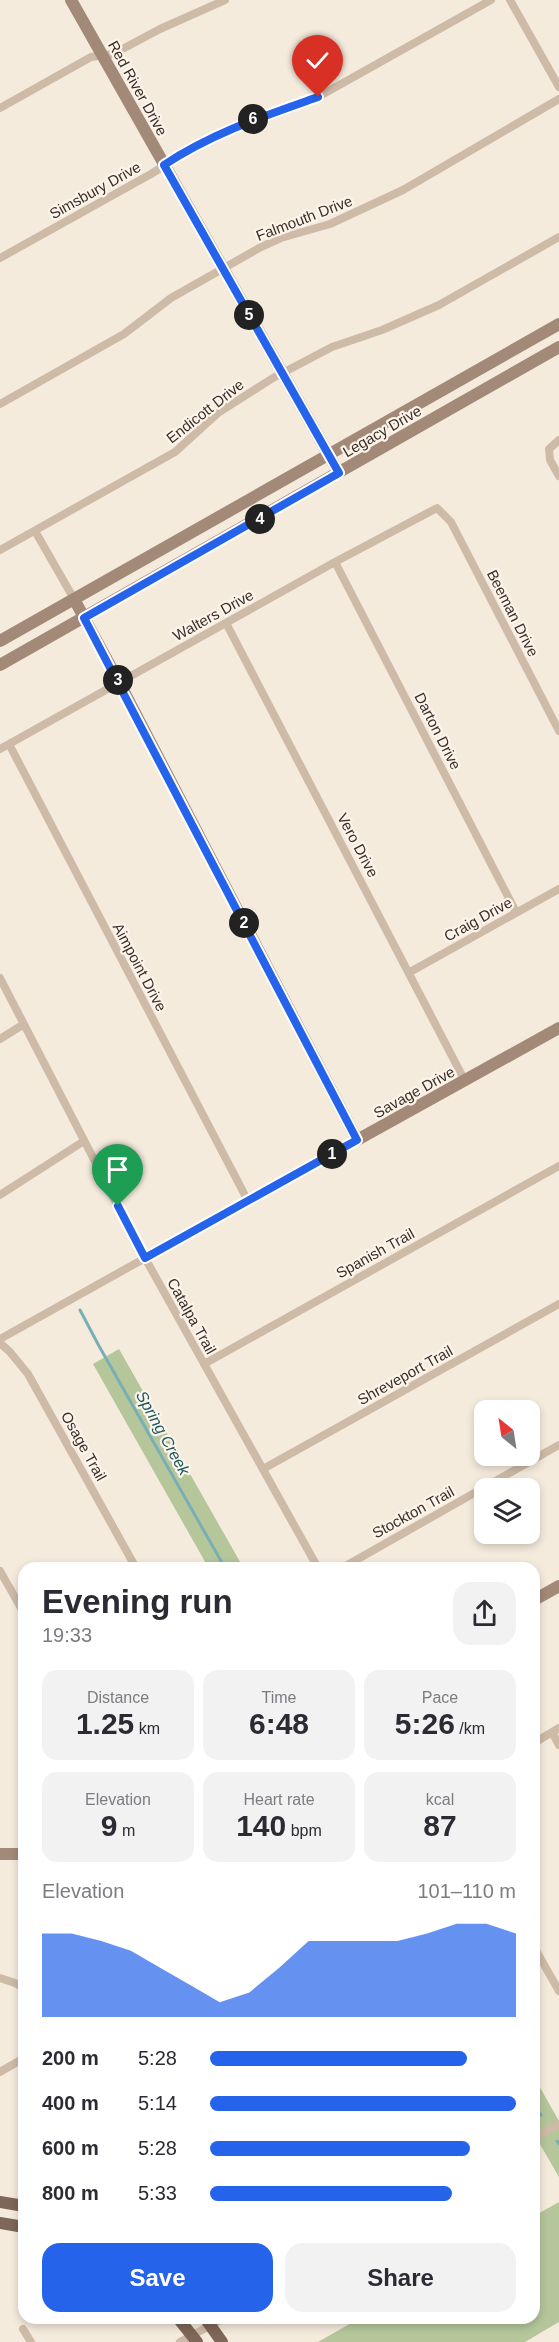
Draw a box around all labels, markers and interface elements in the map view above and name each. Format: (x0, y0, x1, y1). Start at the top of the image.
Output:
pin (292, 35, 343, 97)
street label: Red River Drive (105, 38, 171, 138)
icon: check (301, 44, 334, 77)
pin: 6 (238, 104, 268, 134)
text: 6 (249, 110, 257, 127)
street label: Simsbury Drive (46, 158, 144, 222)
street label: Falmouth Drive (253, 192, 355, 244)
pin: 5 (234, 300, 264, 330)
text: 5 (245, 306, 253, 323)
street label: Endicott Drive (163, 376, 247, 446)
street label: Legacy Drive (340, 402, 424, 460)
pin: 4 (245, 504, 275, 534)
text: 4 (256, 510, 264, 527)
street label: Beeman Drive (484, 567, 542, 659)
street label: Walters Drive (170, 586, 256, 644)
pin: 3 (103, 665, 133, 695)
text: 3 (114, 671, 122, 688)
street label: Darton Drive (411, 690, 465, 772)
street label: Vero Drive (334, 810, 382, 880)
street label: Craig Drive (441, 893, 515, 945)
pin: 2 (229, 908, 259, 938)
text: 2 (240, 914, 248, 931)
street label: Aimpoint Drive (110, 920, 170, 1014)
street label: Savage Drive (371, 1063, 457, 1121)
pin: 1 (317, 1139, 347, 1169)
pin (92, 1144, 143, 1206)
text: 1 (328, 1145, 336, 1162)
icon: arrive (101, 1153, 134, 1186)
street label: Spanish Trail (333, 1225, 417, 1281)
street label: Catalpa Trail (164, 1275, 220, 1357)
street label: Shreveport Trail (355, 1342, 455, 1408)
water label: Spring Creek (133, 1388, 194, 1479)
north arrow (474, 1400, 540, 1466)
map controls (474, 1400, 540, 1544)
street label: Osage Trail (58, 1408, 110, 1484)
button: layers (474, 1478, 540, 1544)
street label: Stockton Trail (369, 1483, 457, 1541)
button: share (453, 1582, 516, 1645)
text: Evening run (42, 1583, 233, 1620)
text: 19:33 (42, 1624, 92, 1646)
text: Distance (87, 1689, 149, 1706)
text: Time (262, 1689, 296, 1706)
text: Pace (422, 1689, 458, 1706)
text: 1.25 (76, 1707, 134, 1740)
text: 6:48 (249, 1707, 309, 1740)
text: 5:26 (395, 1707, 455, 1740)
text: km (134, 1720, 160, 1737)
text: /km (455, 1720, 485, 1737)
text: Elevation (85, 1791, 151, 1808)
text: Heart rate (243, 1791, 315, 1808)
text: kcal (426, 1791, 454, 1808)
text: 9 (101, 1809, 117, 1842)
text: 140 (236, 1809, 286, 1842)
text: 87 (423, 1809, 457, 1842)
text: m (117, 1822, 135, 1839)
text: bpm (286, 1822, 322, 1839)
text: Elevation (42, 1880, 124, 1902)
text: 101–110 m (417, 1880, 516, 1902)
text: 200 m (42, 2047, 99, 2069)
text: 5:28 (138, 2047, 177, 2069)
text: 400 m (42, 2092, 99, 2114)
text: 5:14 (138, 2092, 177, 2114)
text: 600 m (42, 2137, 99, 2159)
text: 5:28 (138, 2137, 177, 2159)
text: 800 m (42, 2182, 99, 2204)
text: 5:33 (138, 2182, 177, 2204)
button: Save (42, 2243, 273, 2312)
button: Share (285, 2243, 516, 2312)

